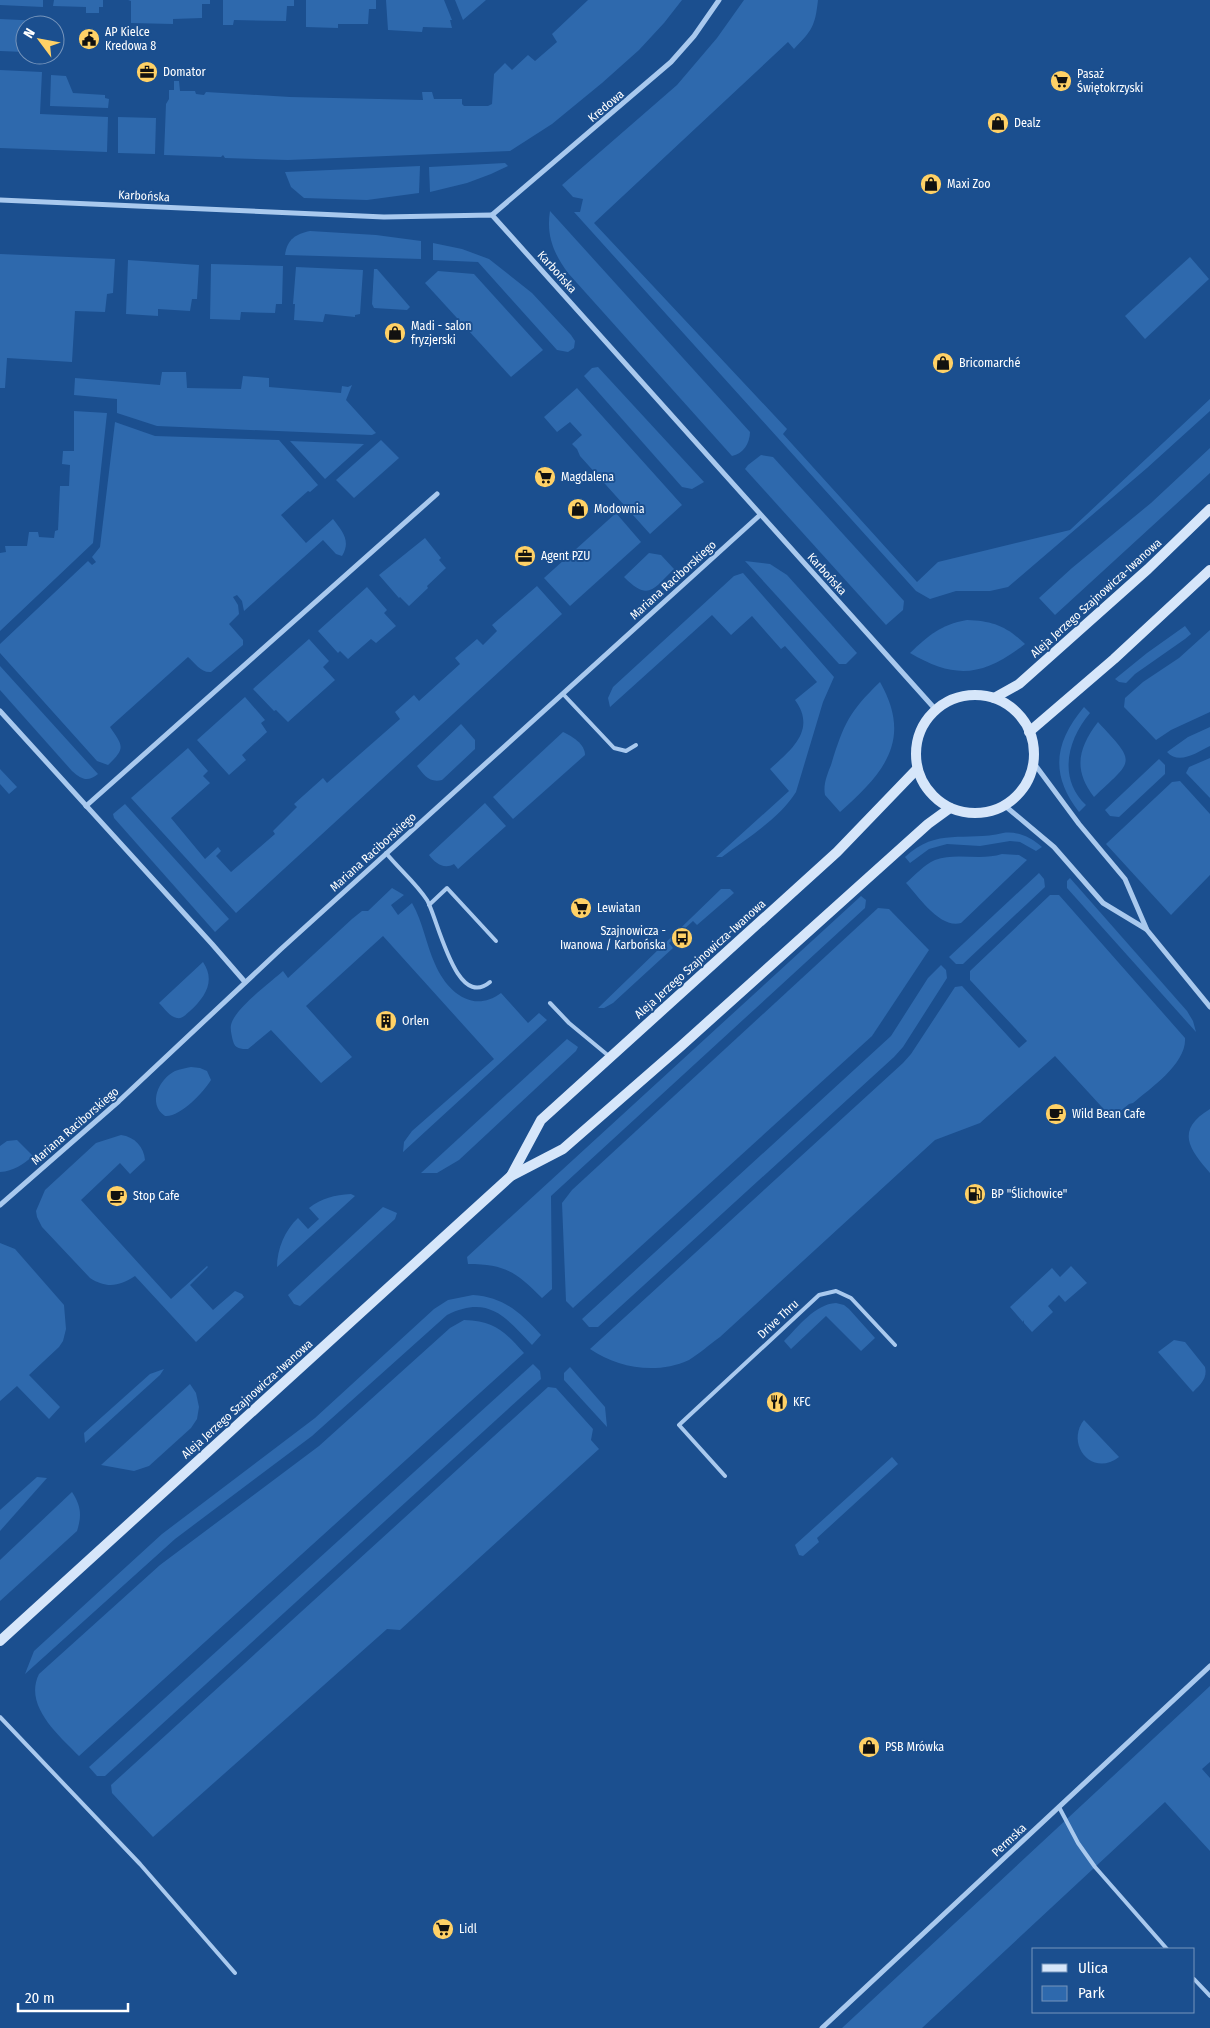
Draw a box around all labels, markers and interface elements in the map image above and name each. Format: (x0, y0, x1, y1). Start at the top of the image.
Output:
north arrow (15, 15, 65, 65)
text: N (20, 25, 39, 41)
place label: AP Kielce Kredowa 8 (105, 25, 156, 53)
public building icon: AP Kielce Kredowa 8 (77, 27, 101, 51)
office icon: Domator (135, 60, 159, 84)
place label: Domator (163, 65, 206, 79)
place label: Pasaż Świętokrzyski (1077, 67, 1143, 95)
supermarket icon: Pasaż Świętokrzyski (1049, 69, 1073, 93)
street label: Kredowa (585, 87, 627, 125)
shop icon: Dealz (986, 111, 1010, 135)
place label: Dealz (1014, 116, 1041, 130)
shop icon: Maxi Zoo (919, 172, 943, 196)
place label: Maxi Zoo (947, 177, 991, 191)
street label: Karbońska (118, 188, 170, 204)
street label: Karbońska (534, 248, 580, 296)
place label: Madi - salon fryzjerski (411, 319, 471, 347)
shop icon: Madi - salon fryzjerski (383, 321, 407, 345)
shop icon: Bricomarché (931, 351, 955, 375)
place label: Bricomarché (959, 356, 1020, 370)
supermarket icon: Magdalena (533, 465, 557, 489)
place label: Magdalena (561, 470, 614, 484)
shop icon: Modownia (566, 497, 590, 521)
place label: Modownia (594, 502, 645, 516)
street label: Aleja Jerzego Szajnowicza-Iwanowa (1028, 535, 1164, 660)
street label: Mariana Raciborskiego (627, 538, 719, 622)
office icon: Agent PZU (513, 544, 537, 568)
place label: Agent PZU (541, 549, 590, 563)
street label: Karbońska (804, 550, 850, 598)
street label: Mariana Raciborskiego (327, 810, 419, 894)
supermarket icon: Lewiatan (569, 896, 593, 920)
street label: Aleja Jerzego Szajnowicza-Iwanowa (632, 896, 768, 1021)
place label: Lewiatan (597, 901, 641, 915)
place label: Szajnowicza - Iwanowa / Karbońska (560, 924, 666, 952)
bus stop icon: Szajnowicza - Iwanowa / Karbońska (670, 926, 694, 950)
building icon: Orlen (374, 1009, 398, 1033)
place label: Orlen (402, 1014, 429, 1028)
street label: Mariana Raciborskiego (28, 1084, 122, 1168)
cafe icon: Wild Bean Cafe (1044, 1102, 1068, 1126)
place label: Wild Bean Cafe (1072, 1107, 1145, 1121)
fuel station icon: BP "Ślichowice" (963, 1182, 987, 1206)
cafe icon: Stop Cafe (105, 1184, 129, 1208)
place label: BP "Ślichowice" (991, 1186, 1067, 1201)
place label: Stop Cafe (133, 1189, 180, 1203)
street label: Drive Thru (755, 1297, 801, 1341)
street label: Aleja Jerzego Szajnowicza-Iwanowa (179, 1336, 315, 1461)
restaurant icon: KFC (765, 1390, 789, 1414)
place label: KFC (793, 1395, 811, 1409)
shop icon: PSB Mrówka (857, 1735, 881, 1759)
place label: PSB Mrówka (885, 1740, 944, 1754)
street label: Permska (989, 1821, 1029, 1859)
supermarket icon: Lidl (431, 1917, 455, 1941)
place label: Lidl (459, 1922, 477, 1936)
legend (1032, 1948, 1195, 2013)
text: Ulica (1078, 1959, 1108, 1977)
scale bar (18, 1980, 128, 2012)
text: Park (1078, 1984, 1105, 2002)
text: 20 m (25, 1989, 55, 2007)

